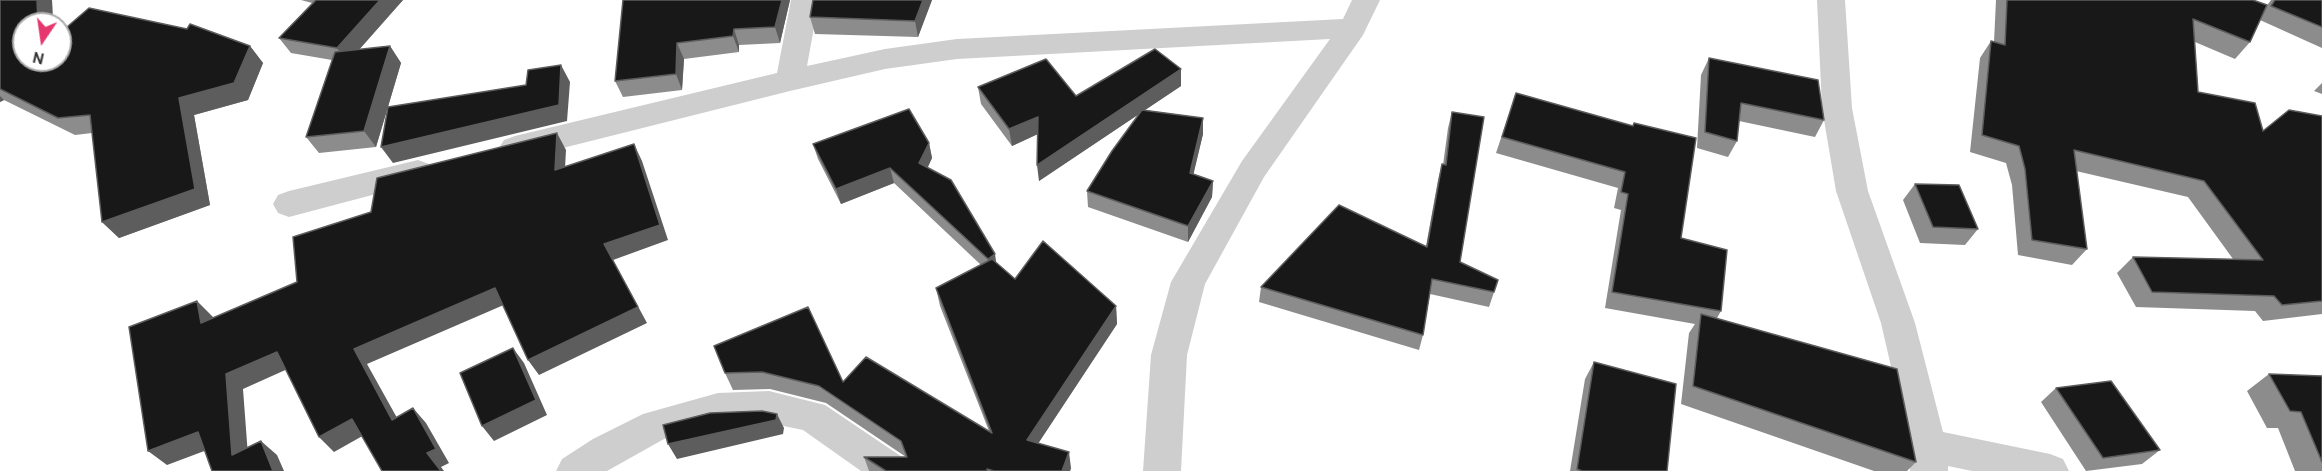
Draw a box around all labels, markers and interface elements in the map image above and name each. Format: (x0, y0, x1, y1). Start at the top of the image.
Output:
north arrow (12, 12, 72, 72)
text: N (31, 48, 46, 69)

